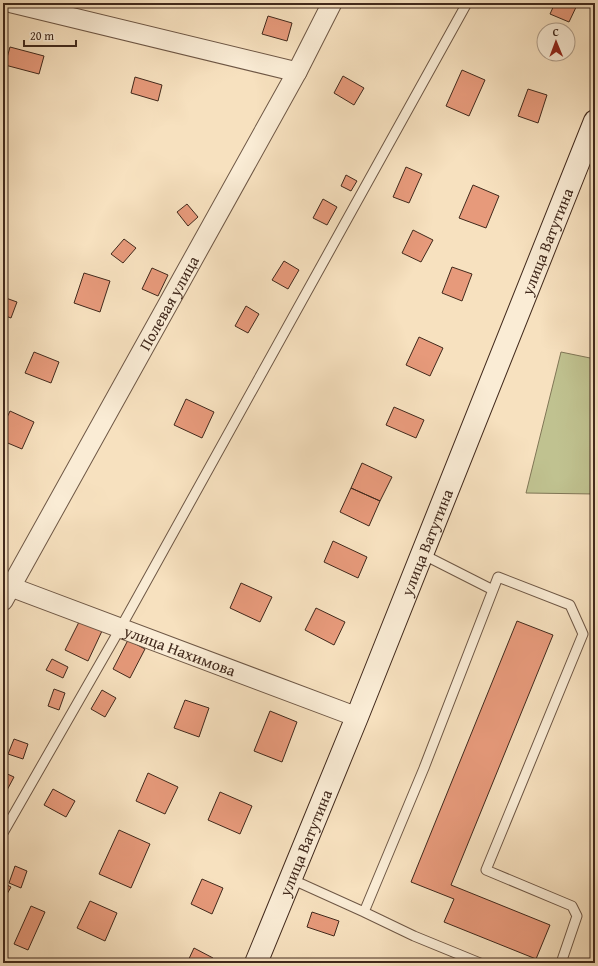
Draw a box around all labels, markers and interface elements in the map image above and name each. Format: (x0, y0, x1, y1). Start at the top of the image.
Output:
scale bar (24, 22, 76, 48)
north arrow (536, 22, 576, 62)
text: С (553, 24, 559, 40)
text: 20 m (30, 27, 54, 44)
street label: улица Ватутина (514, 184, 579, 300)
street label: Полевая улица (133, 251, 205, 355)
street label: улица Ватутина (394, 485, 459, 600)
street label: улица Нахимова (120, 618, 240, 683)
street label: улица Ватутина (272, 785, 338, 901)

